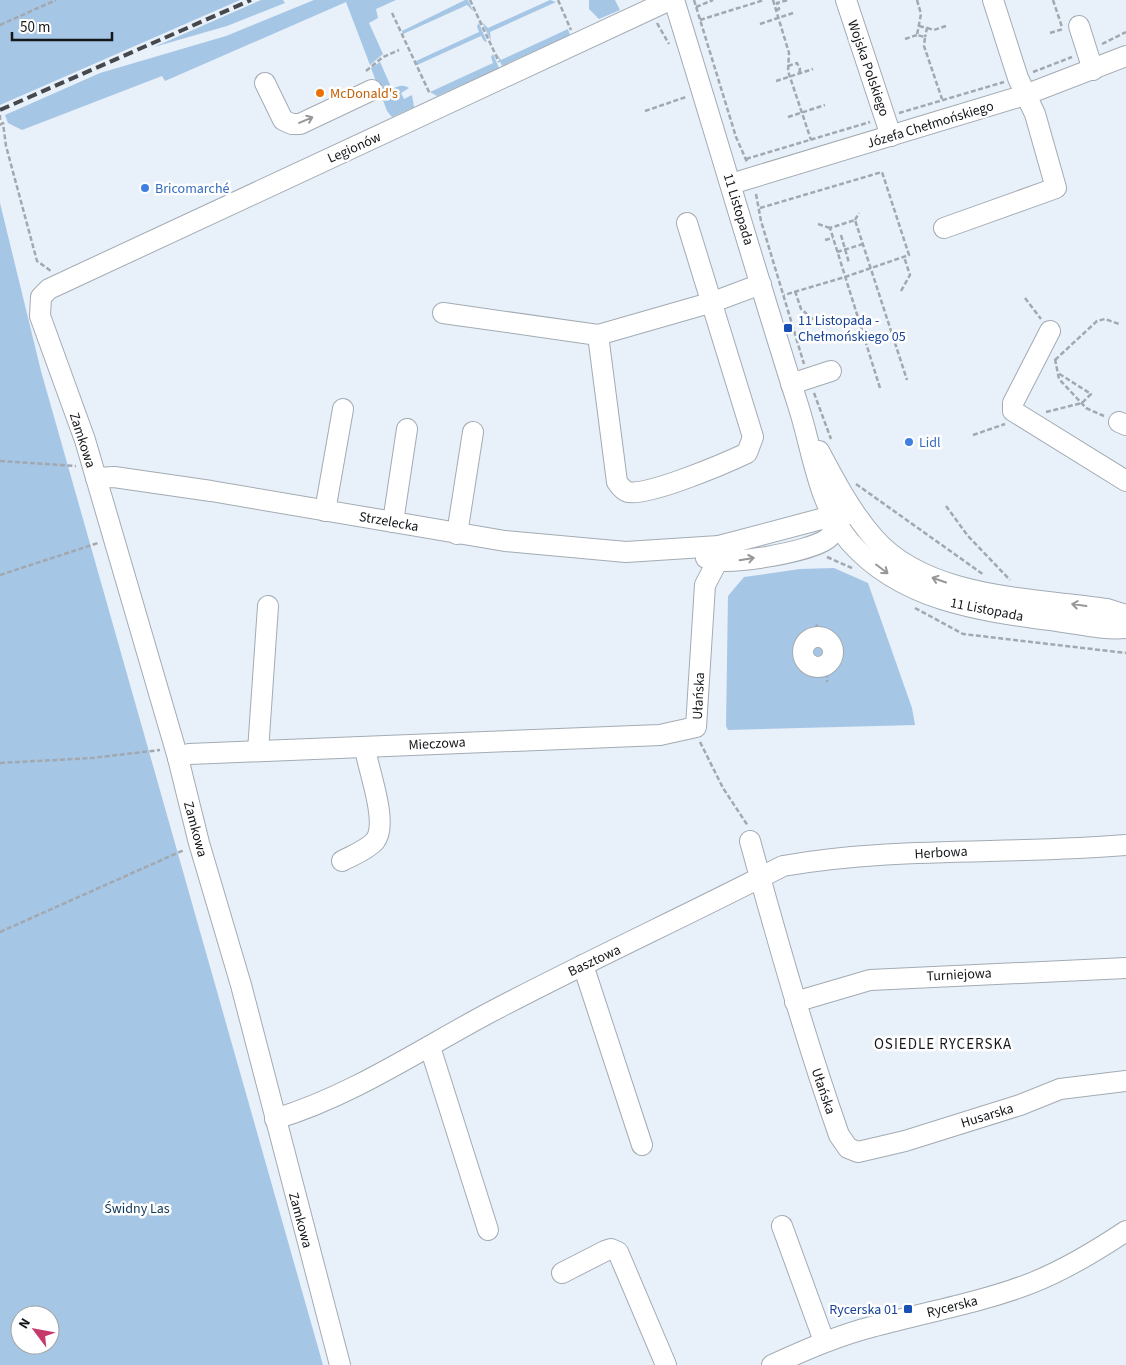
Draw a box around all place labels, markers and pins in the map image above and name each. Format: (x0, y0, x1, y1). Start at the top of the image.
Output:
place label: McDonald's (330, 84, 398, 104)
marker: McDonald's (314, 87, 326, 99)
place label: Bricomarché (155, 179, 230, 199)
marker: Bricomarché (139, 182, 151, 194)
place label: 11 Listopada - Chełmońskiego 05 (798, 311, 906, 347)
marker: 11 Listopada - Chełmońskiego 05 (782, 322, 794, 334)
place label: Lidl (919, 433, 941, 453)
marker: Lidl (903, 436, 915, 448)
place label: Rycerska 01 (829, 1300, 898, 1320)
marker: Rycerska 01 (902, 1303, 914, 1315)

